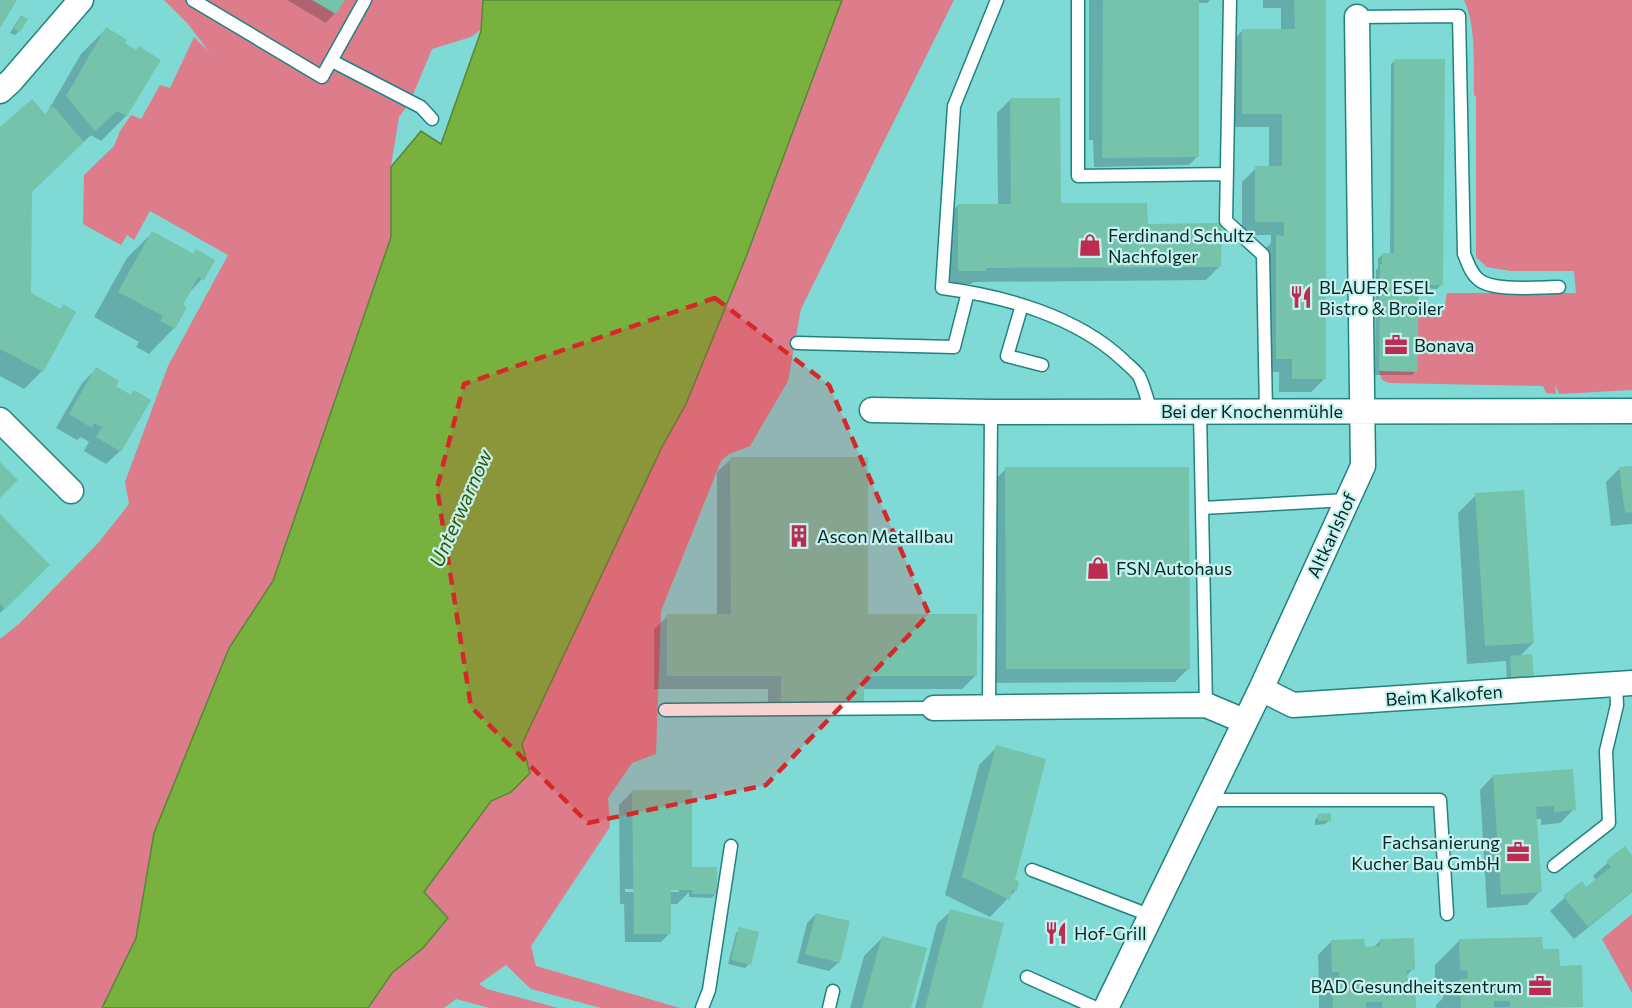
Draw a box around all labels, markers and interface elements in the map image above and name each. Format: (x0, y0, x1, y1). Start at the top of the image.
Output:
place label: Ferdinand Schultz Nachfolger (1108, 224, 1254, 267)
shop icon: Ferdinand Schultz Nachfolger (1077, 232, 1103, 258)
place label: BLAUER ESEL Bistro & Broiler (1319, 276, 1444, 319)
restaurant icon: BLAUER ESEL Bistro & Broiler (1288, 284, 1314, 310)
office icon: Bonava (1383, 332, 1409, 358)
place label: Bonava (1414, 334, 1474, 356)
street label: Bei der Knochenmühle (1161, 400, 1343, 422)
water label: Unterwarnow (423, 445, 497, 570)
street label: Altkarlshof (1302, 488, 1361, 581)
building icon: Ascon Metallbau (786, 523, 812, 549)
place label: Ascon Metallbau (817, 525, 954, 547)
shop icon: FSN Autohaus (1085, 555, 1111, 581)
place label: FSN Autohaus (1116, 557, 1232, 579)
street label: Beim Kalkofen (1385, 680, 1503, 710)
place label: Fachsanierung Kucher Bau GmbH (1351, 831, 1500, 874)
office icon: Fachsanierung Kucher Bau GmbH (1505, 839, 1531, 865)
restaurant icon: Hof-Grill (1043, 920, 1069, 946)
place label: Hof-Grill (1074, 922, 1147, 944)
office icon: BAD Gesundheitszentrum (1527, 973, 1553, 999)
place label: BAD Gesundheitszentrum (1311, 975, 1522, 997)

